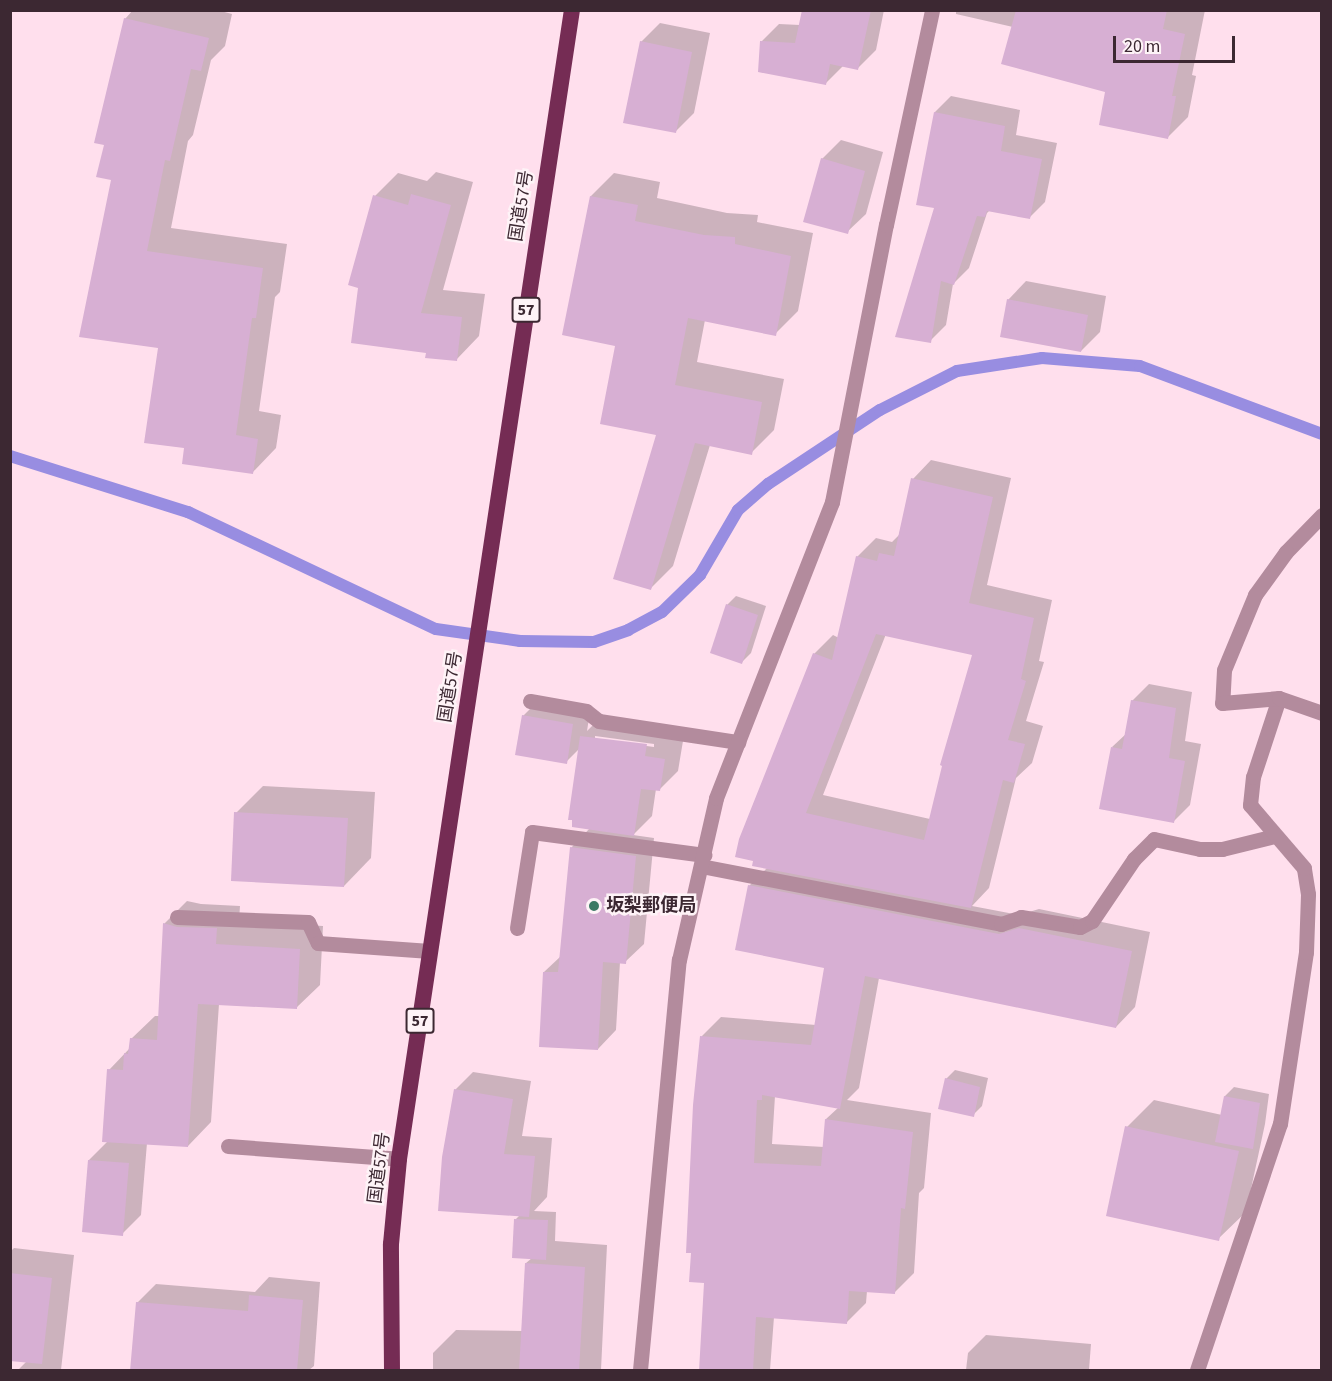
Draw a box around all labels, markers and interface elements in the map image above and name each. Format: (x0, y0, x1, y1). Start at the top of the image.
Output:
scale bar (1116, 24, 1238, 62)
text: 20 m (1124, 34, 1160, 59)
street label: 国道57号 (506, 169, 538, 243)
road number: 57 (511, 297, 541, 323)
street label: 国道57号 (435, 650, 467, 724)
place label: 坂梨郵便局 (606, 895, 696, 917)
marker: 坂梨郵便局 (587, 899, 601, 913)
road number: 57 (405, 1008, 435, 1034)
street label: 国道57号 (365, 1131, 395, 1205)

